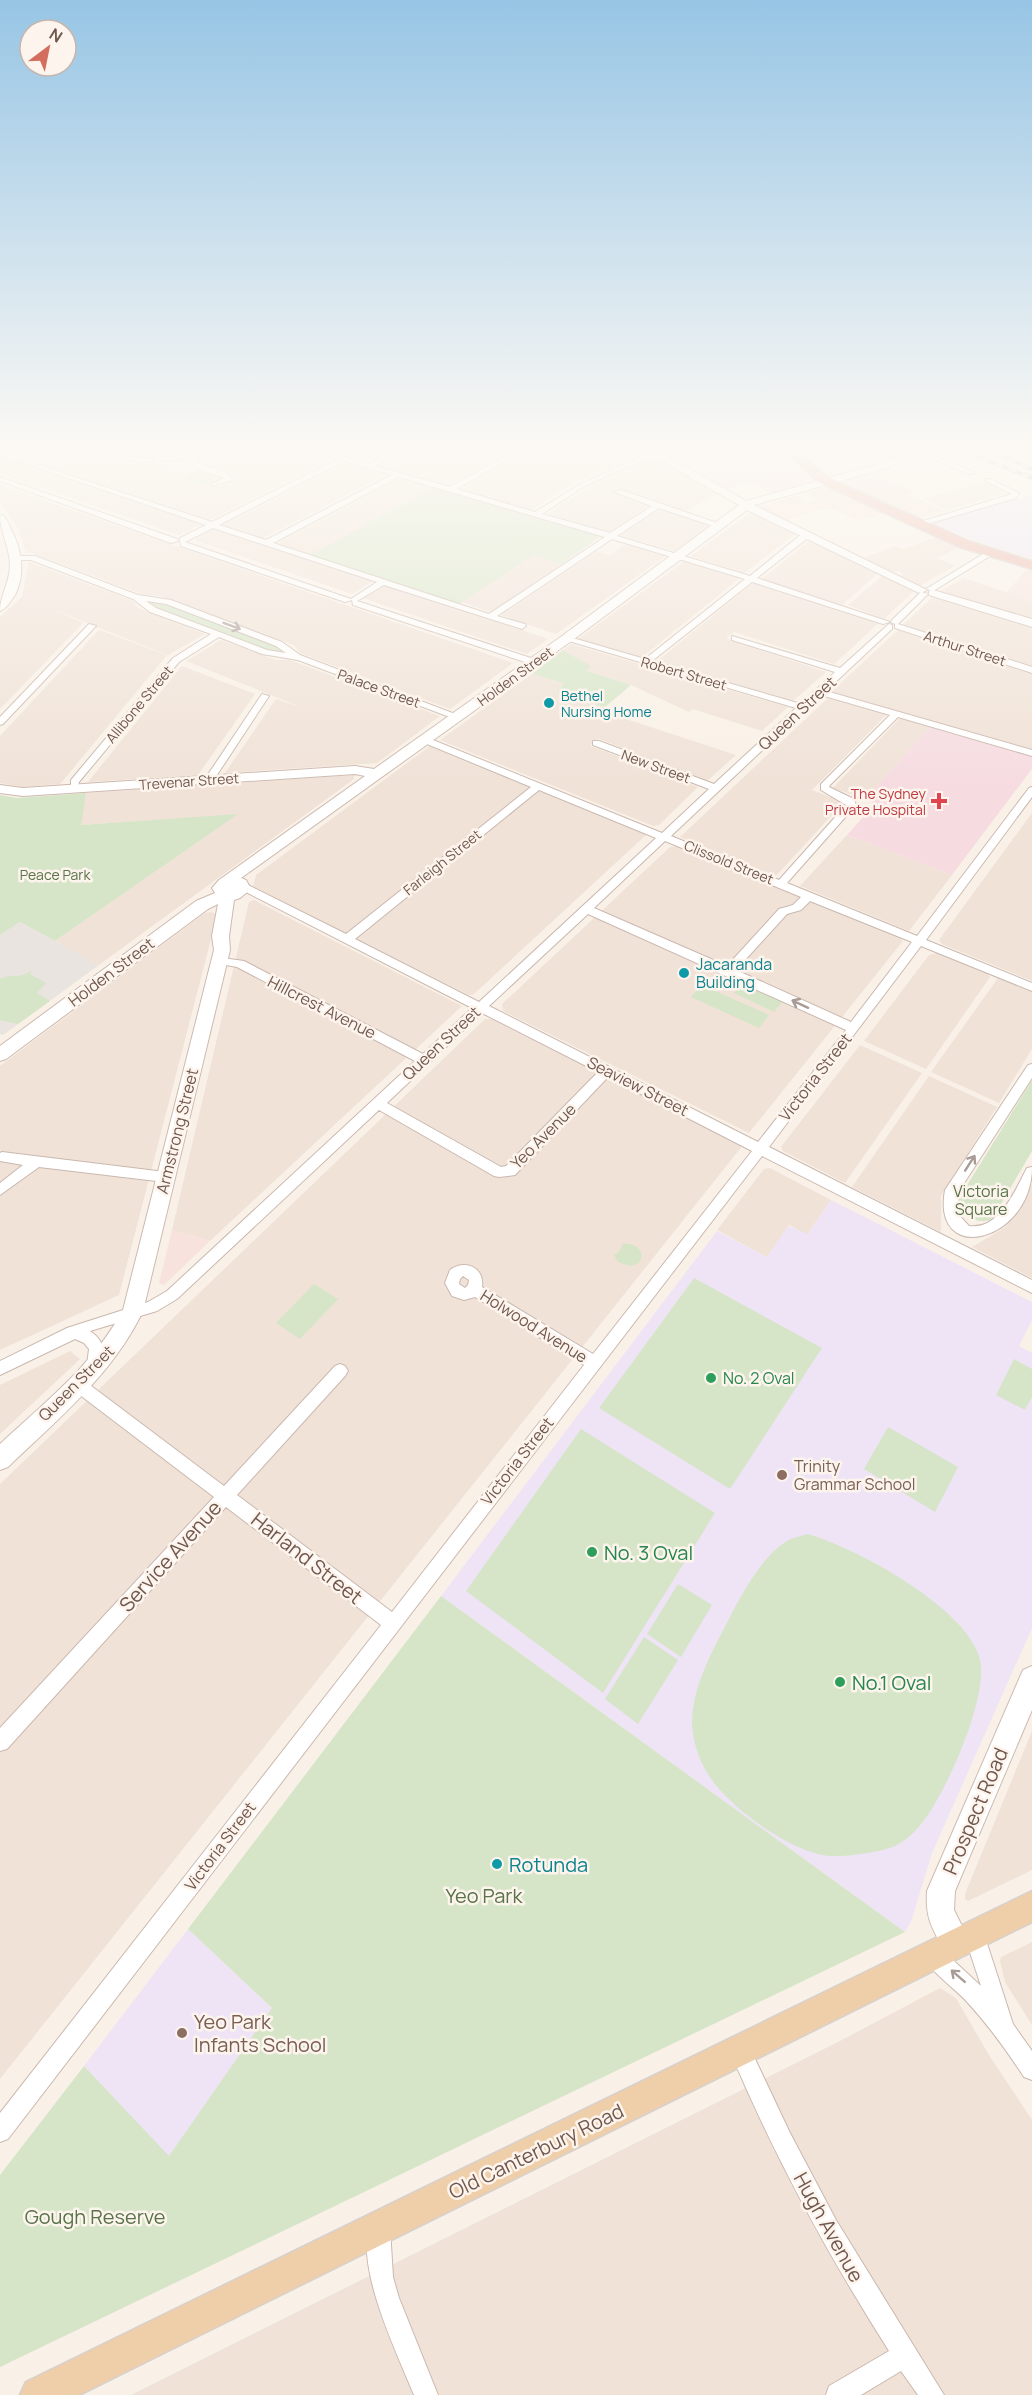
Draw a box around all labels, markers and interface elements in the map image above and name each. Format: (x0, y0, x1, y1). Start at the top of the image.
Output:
north arrow (18, 18, 78, 78)
text: N (45, 23, 67, 48)
one-way arrow (222, 621, 241, 632)
street label: Arthur Street (922, 626, 1009, 670)
street label: Holden Street (473, 642, 557, 710)
street label: Robert Street (639, 652, 729, 694)
street label: Allibone Street (101, 661, 177, 747)
street label: Palace Street (335, 664, 423, 712)
street label: Queen Street (753, 671, 841, 755)
place label: Bethel Nursing Home (561, 686, 652, 721)
marker: Bethel Nursing Home (542, 696, 556, 710)
street label: New Street (619, 745, 694, 787)
street label: Trevenar Street (138, 768, 240, 794)
place label: The Sydney Private Hospital (825, 784, 927, 819)
marker: The Sydney Private Hospital (930, 792, 948, 810)
street label: Farleigh Street (399, 825, 485, 899)
street label: Clissold Street (681, 835, 777, 889)
park label: Peace Park (20, 865, 91, 884)
street label: Holden Street (63, 932, 159, 1012)
place label: Jacaranda Building (696, 953, 772, 993)
marker: Jacaranda Building (677, 966, 691, 980)
street label: Hillcrest Avenue (264, 970, 380, 1044)
one-way arrow (792, 997, 810, 1009)
street label: Queen Street (397, 1001, 485, 1085)
street label: Victoria Street (774, 1028, 856, 1126)
street label: Seaview Street (584, 1051, 692, 1121)
street label: Armstrong Street (151, 1066, 203, 1196)
street label: Yeo Avenue (505, 1098, 581, 1174)
one-way arrow (963, 1154, 976, 1171)
park label: Victoria Square (953, 1180, 1009, 1220)
street label: Holwood Avenue (476, 1284, 592, 1368)
street label: Queen Street (33, 1340, 119, 1426)
place label: No. 2 Oval (723, 1367, 795, 1389)
marker: No. 2 Oval (704, 1371, 718, 1385)
street label: Victoria Street (476, 1412, 558, 1510)
place label: Trinity Grammar School (794, 1455, 916, 1495)
marker: Trinity Grammar School (775, 1468, 789, 1482)
street label: Service Avenue (113, 1495, 227, 1617)
street label: Harland Street (246, 1506, 368, 1610)
place label: No. 3 Oval (604, 1539, 693, 1566)
marker: No. 3 Oval (585, 1545, 599, 1559)
place label: No.1 Oval (852, 1669, 931, 1696)
marker: No.1 Oval (833, 1675, 847, 1689)
street label: Prospect Road (936, 1743, 1014, 1879)
street label: Victoria Street (179, 1797, 261, 1895)
place label: Rotunda (509, 1851, 588, 1878)
marker: Rotunda (490, 1857, 504, 1871)
park label: Yeo Park (446, 1882, 524, 1909)
one-way arrow (951, 1969, 966, 1983)
place label: Yeo Park Infants School (194, 2008, 326, 2058)
marker: Yeo Park Infants School (175, 2026, 189, 2040)
street label: Old Canterbury Road (444, 2097, 628, 2205)
street label: Hugh Avenue (788, 2167, 870, 2287)
park label: Gough Reserve (25, 2203, 165, 2230)

